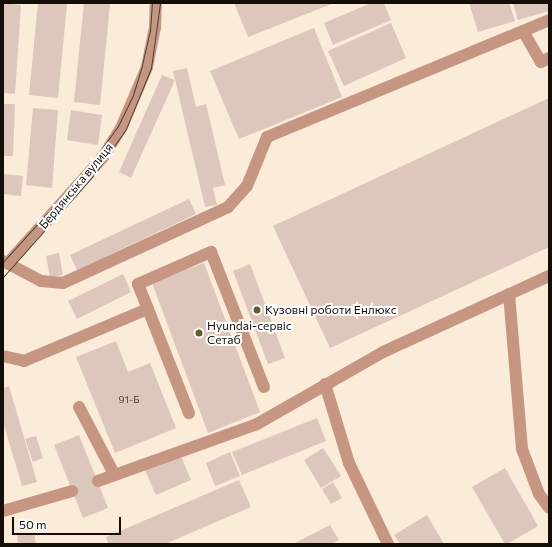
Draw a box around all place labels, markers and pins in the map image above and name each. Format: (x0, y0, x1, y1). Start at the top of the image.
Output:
place label: Кузовні роботи Енлюкс (265, 303, 397, 317)
marker: Кузовні роботи Енлюкс (252, 305, 262, 315)
place label: Hyundai-сервіс Сетаб (207, 319, 292, 347)
marker: Hyundai-сервіс Сетаб (194, 328, 204, 338)

